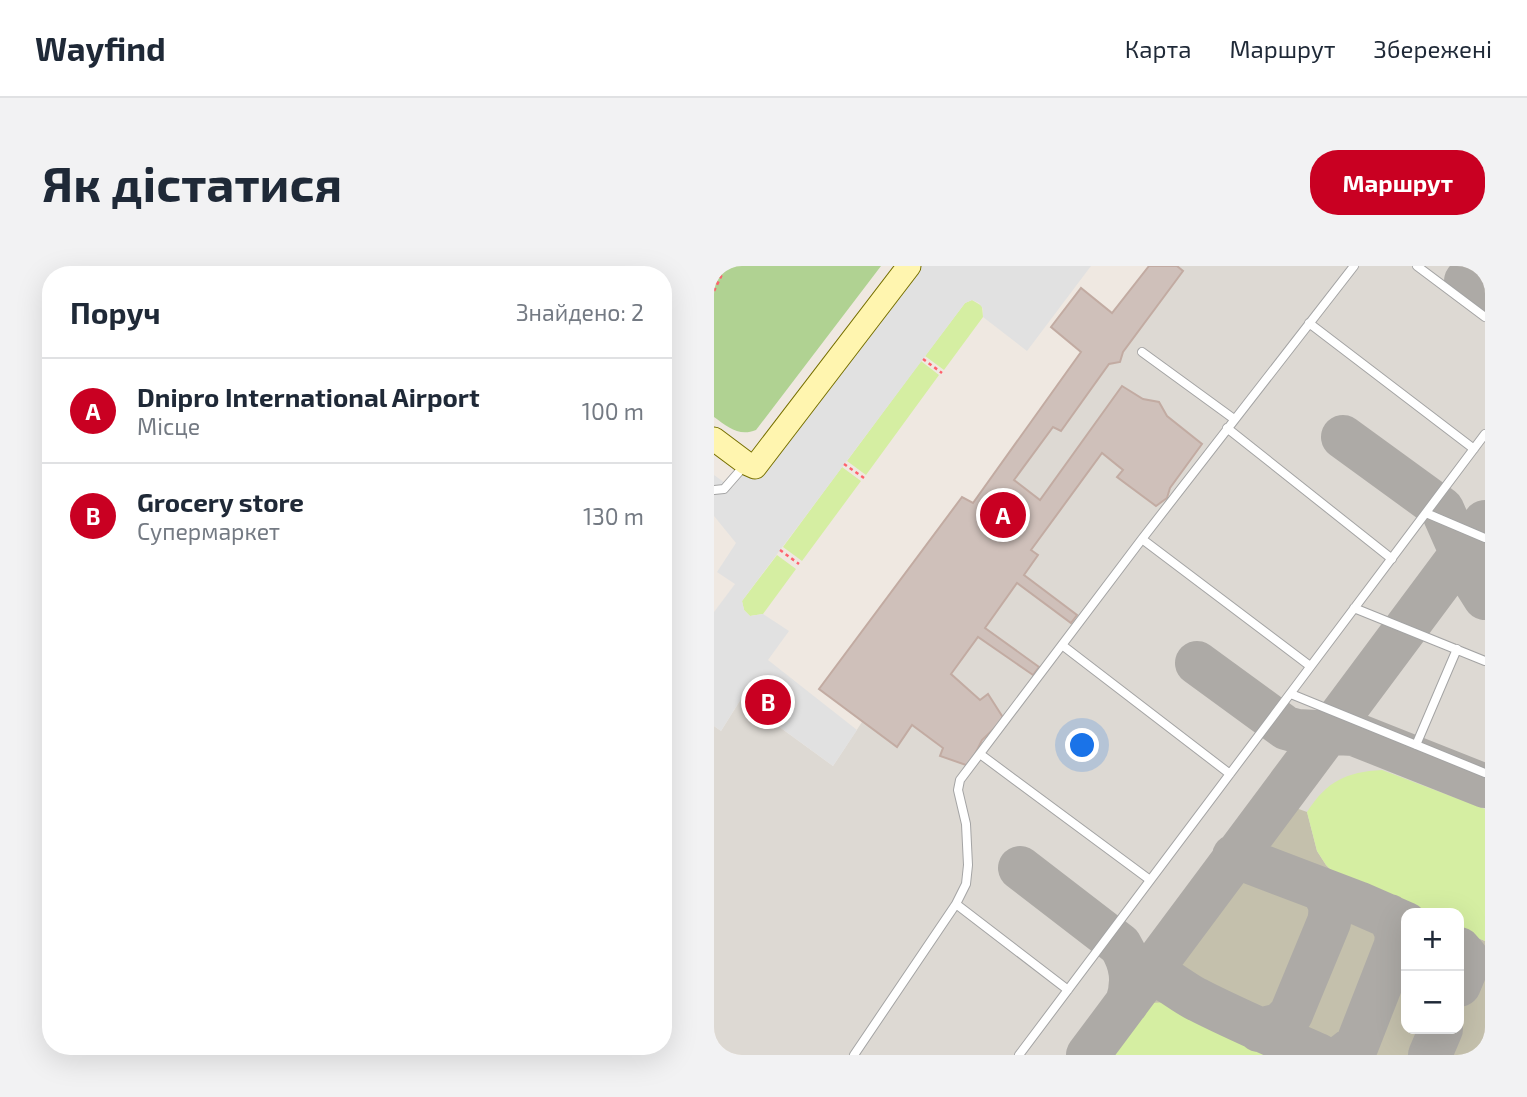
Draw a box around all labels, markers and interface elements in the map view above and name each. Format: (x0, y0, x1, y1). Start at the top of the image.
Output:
text: Wayfind (35, 28, 166, 68)
text: Карта (1125, 34, 1191, 63)
text: Маршрут (1229, 34, 1335, 63)
text: Збережені (1373, 34, 1492, 63)
button: Маршрут (1310, 150, 1485, 215)
text: Як дістатися (42, 153, 342, 212)
text: Поруч (70, 294, 160, 330)
text: Знайдено: 2 (516, 298, 644, 326)
text: Dnipro International Airport (137, 381, 480, 412)
text: A (85, 397, 101, 425)
text: 100 m (582, 397, 644, 425)
text: Місце (137, 412, 200, 440)
text: Grocery store (137, 486, 304, 517)
pin: A (980, 489, 1026, 541)
text: B (86, 502, 100, 530)
text: 130 m (583, 502, 644, 530)
text: Супермаркет (137, 517, 280, 545)
pin: B (745, 676, 791, 728)
your location (1065, 728, 1099, 762)
map controls (1401, 908, 1464, 1034)
button: + (1401, 908, 1464, 971)
button: − (1401, 971, 1464, 1034)

